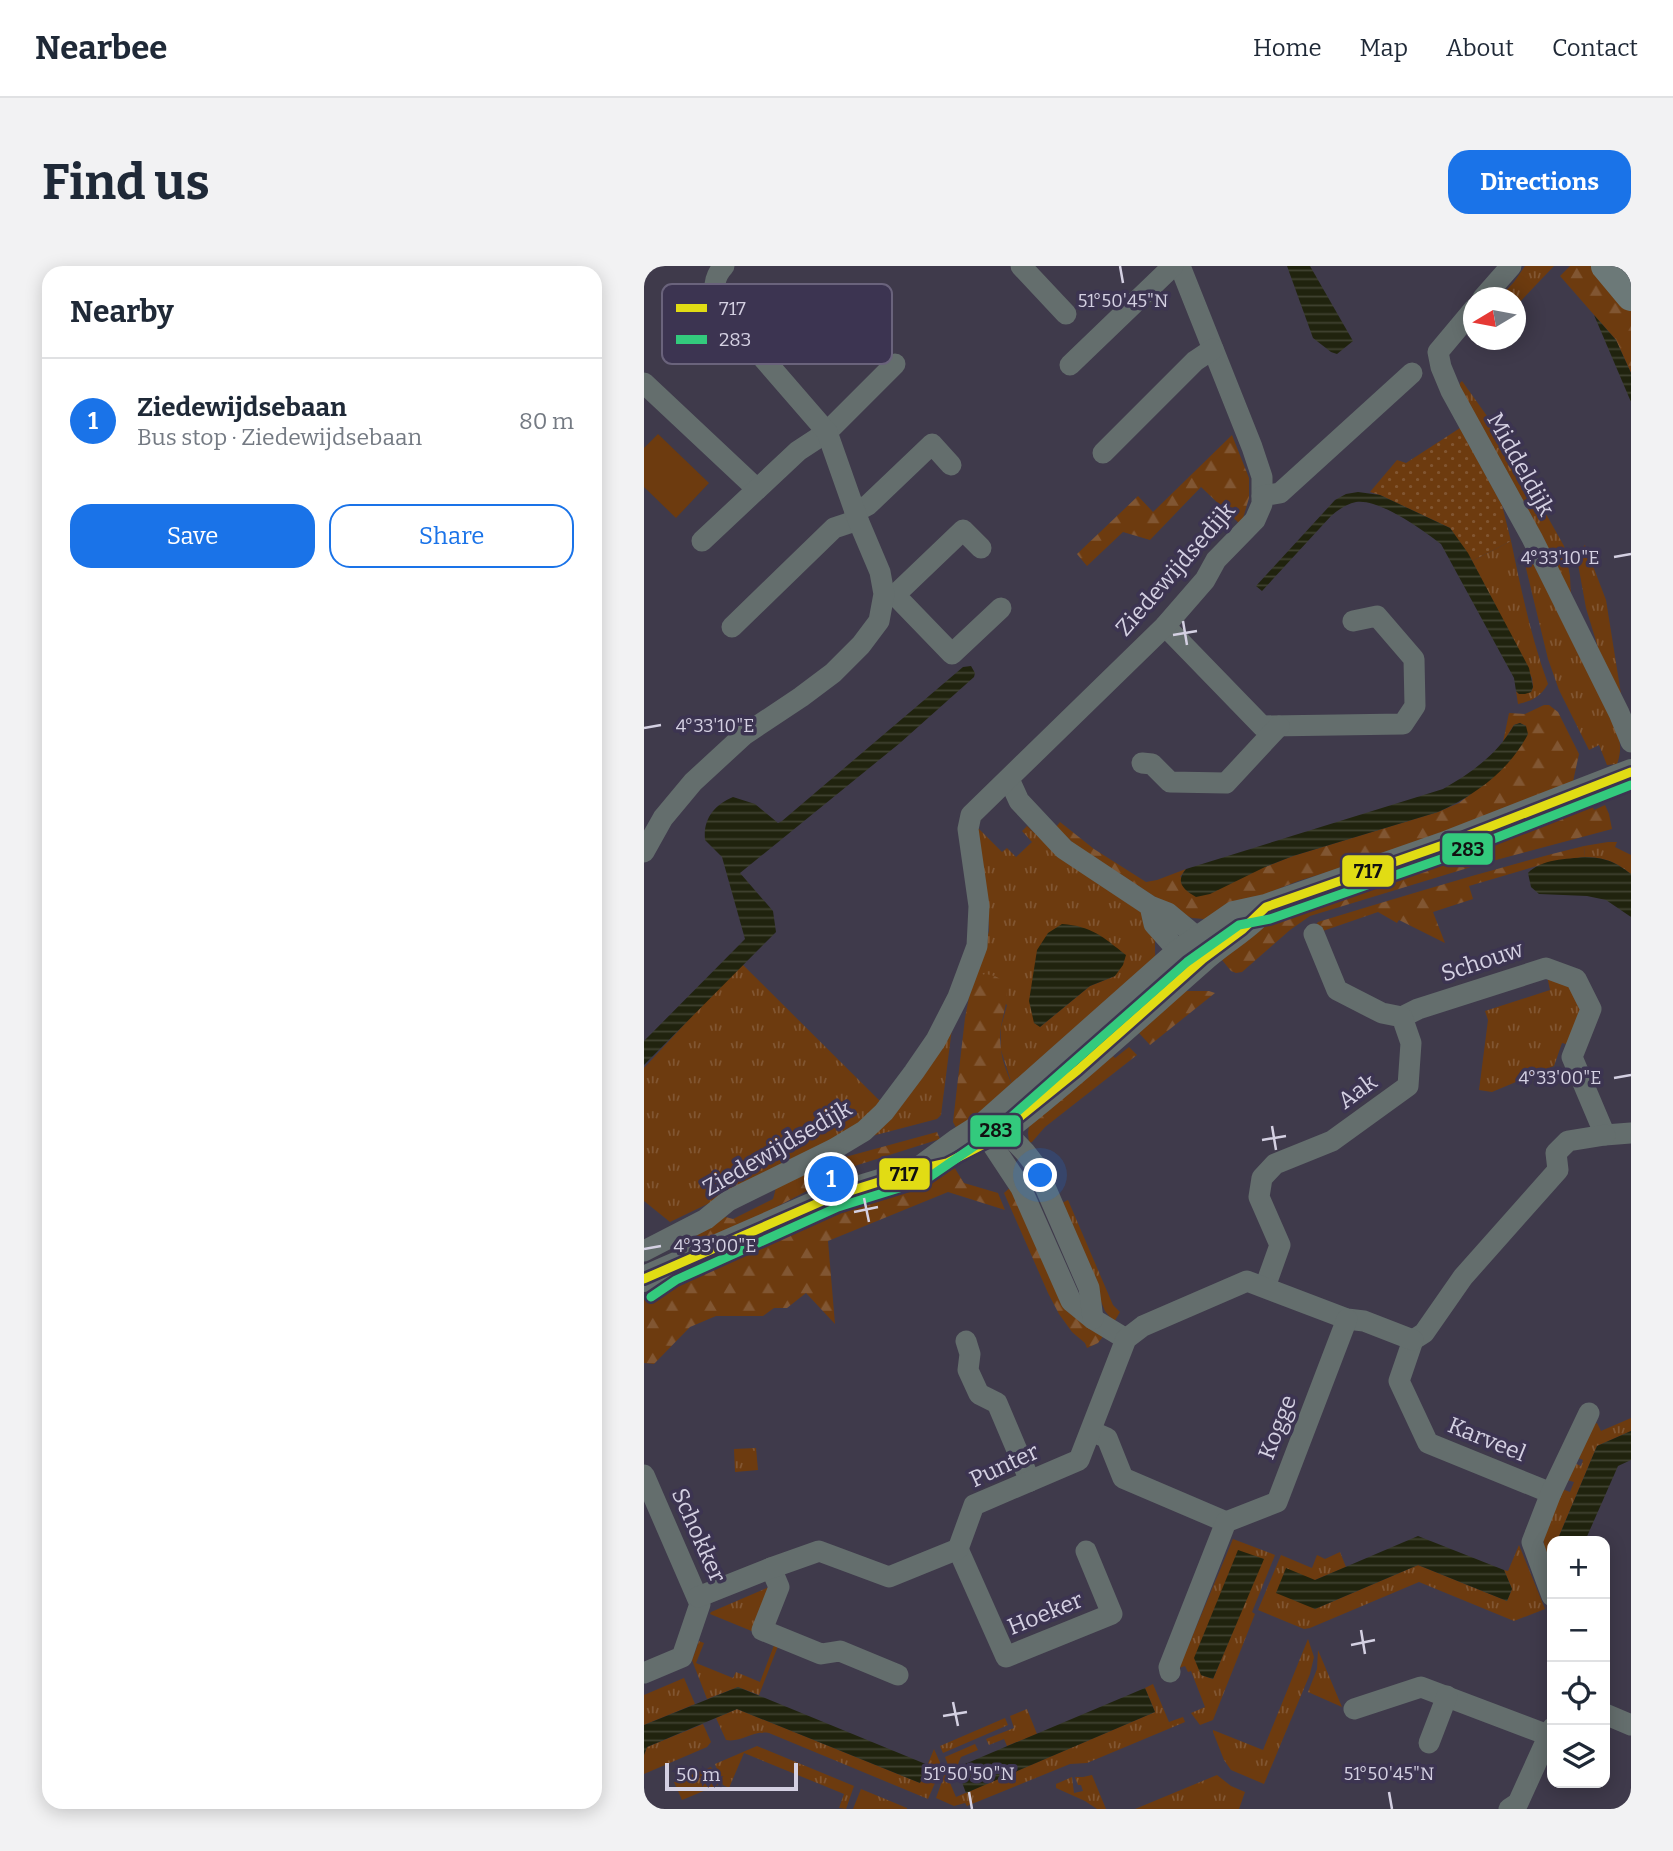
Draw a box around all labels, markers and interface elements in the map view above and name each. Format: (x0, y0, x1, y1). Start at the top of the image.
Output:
text: Nearbee (35, 28, 167, 68)
text: Home (1253, 34, 1322, 62)
text: Map (1360, 34, 1408, 62)
text: About (1446, 34, 1514, 62)
text: Contact (1552, 34, 1638, 62)
button: Directions (1448, 150, 1631, 214)
text: Find us (42, 153, 210, 212)
legend (662, 284, 892, 364)
north arrow (1463, 287, 1526, 350)
text: 51°50'45"N (1078, 290, 1168, 312)
text: Nearby (70, 294, 174, 330)
text: 717 (719, 297, 746, 320)
text: 283 (719, 328, 751, 351)
text: Ziedewijdsebaan (137, 392, 347, 423)
text: 1 (88, 407, 98, 435)
text: 80 m (519, 407, 574, 435)
street label: Middeldijk (1481, 407, 1561, 521)
text: Bus stop · Ziedewijdsebaan (137, 423, 422, 451)
street label: Ziedewijdsedijk (1109, 497, 1241, 641)
button: Save (70, 504, 315, 568)
button: Share (329, 504, 574, 568)
text: 4°33'10"E (1521, 547, 1599, 569)
text: 4°33'10"E (676, 715, 754, 737)
line badge: 283 (1441, 832, 1494, 866)
text: 283 (1452, 838, 1484, 861)
line badge: 717 (1341, 854, 1395, 888)
text: 717 (1354, 860, 1382, 883)
street label: Schouw (1437, 934, 1527, 987)
text: 4°33'00"E (1519, 1067, 1601, 1089)
street label: Aak (1332, 1068, 1382, 1114)
street label: Ziedewijdsedijk (697, 1094, 857, 1202)
line badge: 283 (969, 1114, 1022, 1148)
text: 283 (980, 1119, 1012, 1142)
pin: 1 (808, 1153, 854, 1205)
line badge: 717 (878, 1157, 931, 1191)
your location (1023, 1158, 1057, 1192)
text: 717 (890, 1163, 918, 1186)
text: 4°33'00"E (674, 1235, 756, 1257)
street label: Kogge (1252, 1391, 1302, 1463)
street label: Karveel (1444, 1411, 1530, 1467)
street label: Punter (965, 1437, 1043, 1493)
street label: Schokker (666, 1484, 732, 1586)
map controls (1547, 1536, 1610, 1788)
button: + (1547, 1536, 1610, 1599)
street label: Hoeker (1003, 1585, 1087, 1641)
button: − (1547, 1599, 1610, 1662)
button: locate (1547, 1662, 1610, 1725)
button: layers (1547, 1725, 1610, 1788)
scale bar (665, 1760, 798, 1792)
text: 50 m (676, 1763, 720, 1786)
text: 51°50'50"N (923, 1763, 1015, 1785)
text: 51°50'45"N (1344, 1763, 1434, 1785)

